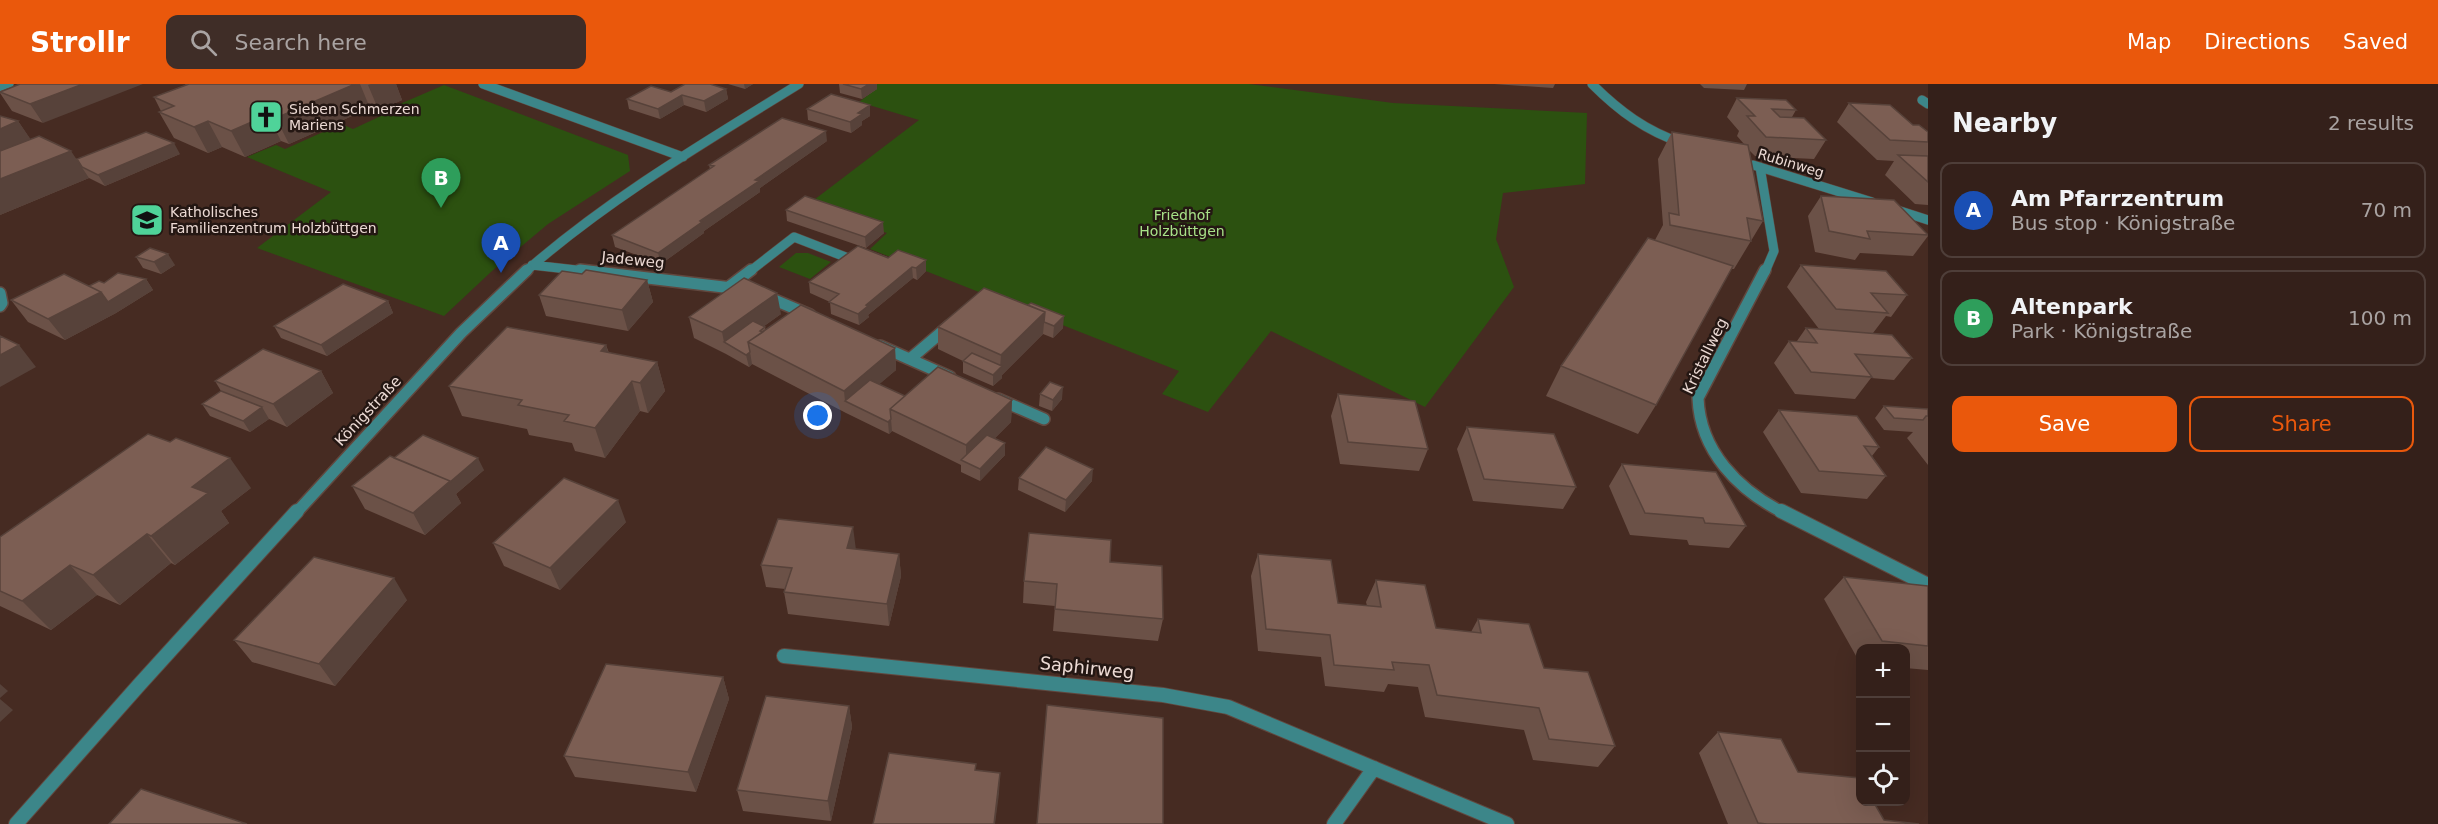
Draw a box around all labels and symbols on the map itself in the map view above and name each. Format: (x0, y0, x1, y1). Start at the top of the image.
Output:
church icon: Sieben Schmerzen Mariens (248, 99, 284, 135)
place label: Sieben Schmerzen Mariens (289, 101, 420, 133)
street label: Rubinweg (1756, 145, 1826, 181)
pin: B (422, 158, 460, 208)
school or university icon: Katholisches Familienzentrum Holzbüttgen (129, 202, 165, 238)
place label: Katholisches Familienzentrum Holzbüttgen (170, 204, 377, 236)
park label: Friedhof Holzbüttgen (1139, 207, 1225, 239)
pin: A (482, 224, 520, 273)
street label: Jadeweg (600, 248, 665, 272)
street label: Kristallweg (1679, 315, 1731, 397)
street label: Königstraße (331, 372, 405, 450)
your location (803, 401, 832, 430)
street label: Saphirweg (1039, 652, 1135, 683)

